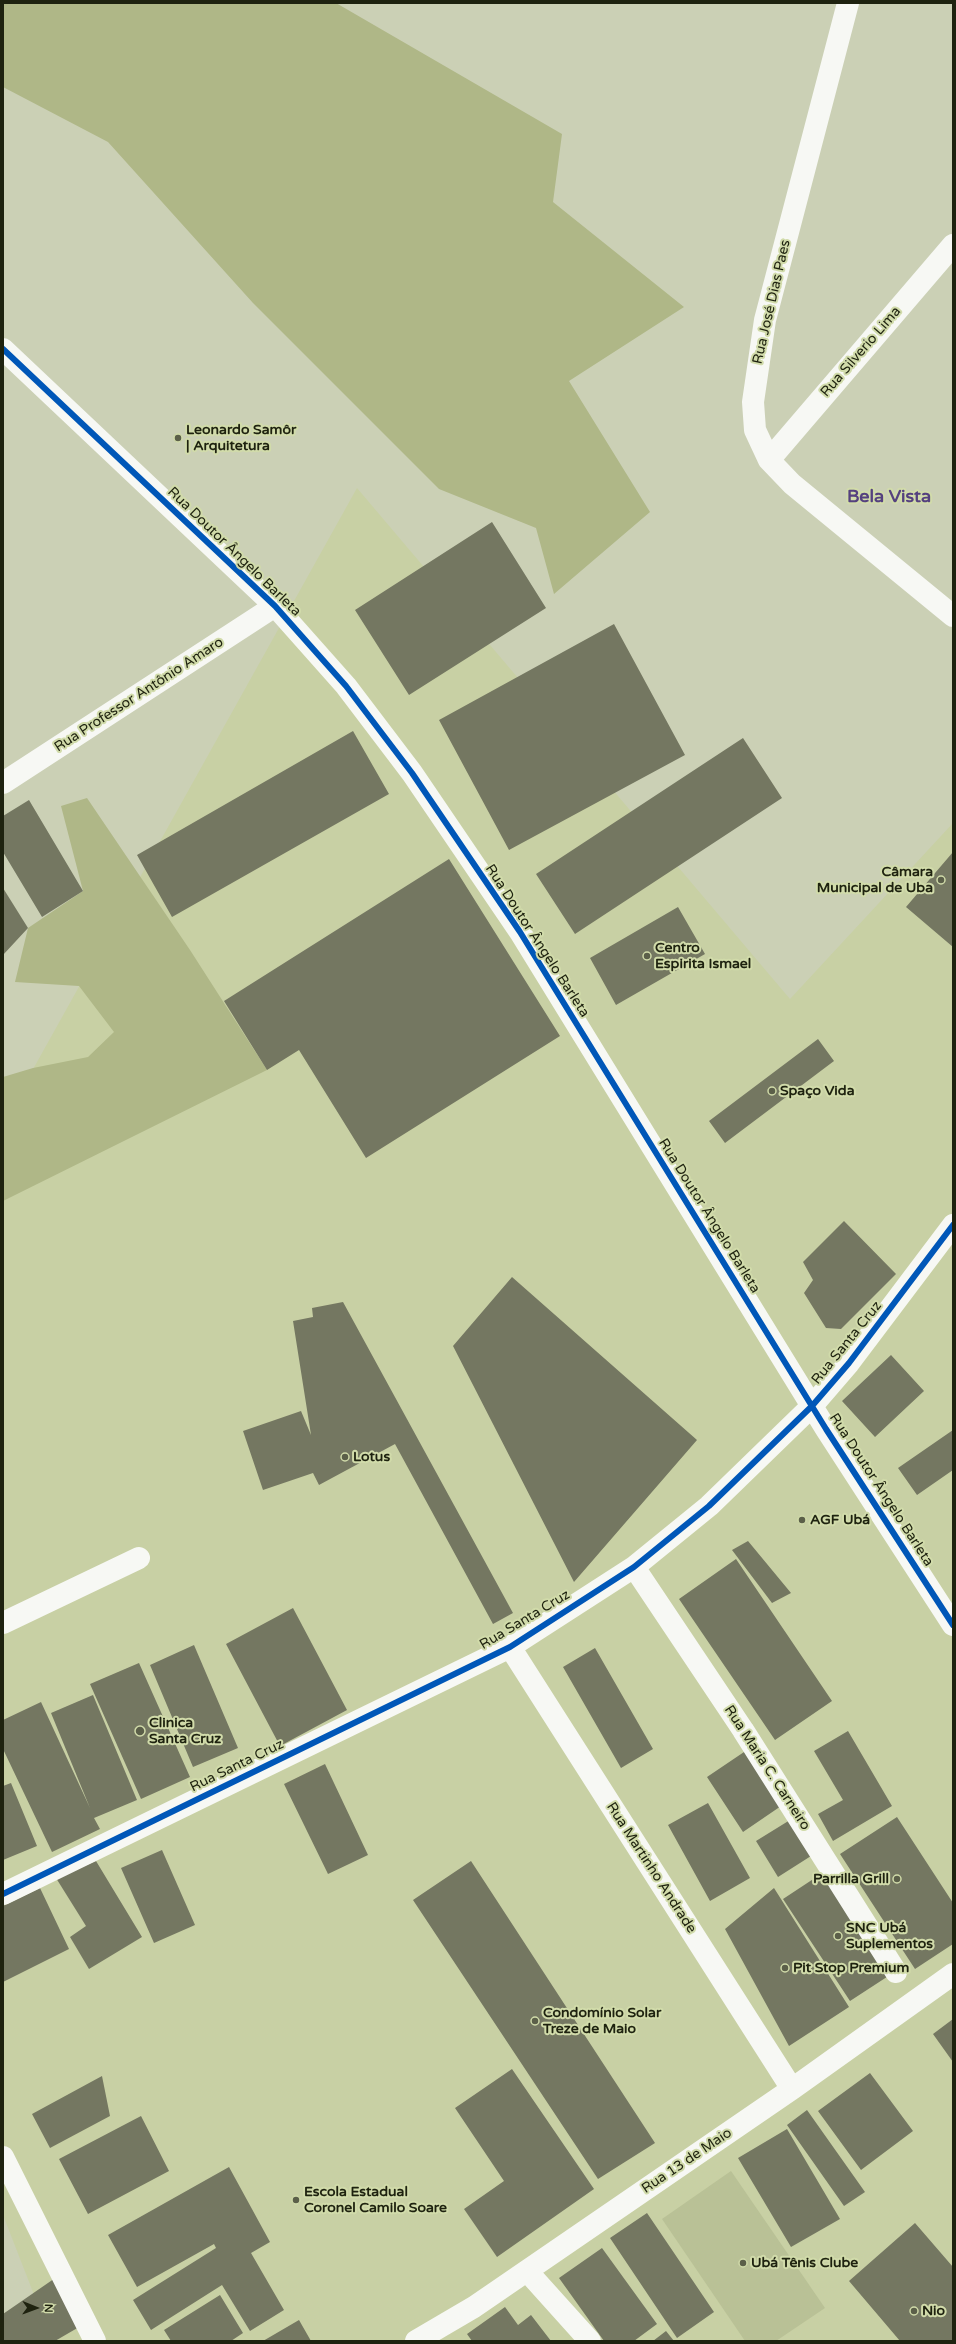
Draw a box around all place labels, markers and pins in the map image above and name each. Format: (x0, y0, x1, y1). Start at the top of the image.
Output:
place label: Leonardo Samôr | Arquitetura (186, 422, 296, 454)
marker: Leonardo Samôr | Arquitetura (173, 433, 183, 443)
place label: Câmara Municipal de Uba (817, 864, 933, 896)
marker: Câmara Municipal de Uba (936, 875, 946, 885)
place label: Centro Espirita Ismael (655, 940, 751, 972)
marker: Centro Espirita Ismael (642, 951, 652, 961)
place label: Spaço Vida (780, 1083, 855, 1099)
marker: Spaço Vida (767, 1086, 777, 1096)
place label: Lotus (353, 1449, 390, 1465)
marker: Lotus (340, 1452, 350, 1462)
place label: AGF Ubá (810, 1512, 870, 1528)
marker: AGF Ubá (797, 1515, 807, 1525)
place label: Clinica Santa Cruz (149, 1715, 221, 1748)
marker: Clinica Santa Cruz (134, 1725, 146, 1737)
place label: Parrilla Grill (813, 1871, 889, 1887)
marker: Parrilla Grill (892, 1874, 902, 1884)
place label: SNC Ubá Suplementos (846, 1920, 933, 1952)
marker: SNC Ubá Suplementos (833, 1931, 843, 1941)
place label: Pit Stop Premium (793, 1960, 909, 1976)
marker: Pit Stop Premium (780, 1963, 790, 1973)
place label: Condomínio Solar Treze de Maio (543, 2005, 661, 2038)
marker: Condomínio Solar Treze de Maio (530, 2016, 540, 2026)
place label: Escola Estadual Coronel Camilo Soare (304, 2184, 447, 2216)
marker: Escola Estadual Coronel Camilo Soare (291, 2195, 301, 2205)
place label: Ubá Tênis Clube (751, 2255, 858, 2271)
marker: Ubá Tênis Clube (738, 2258, 748, 2268)
place label: Nio (922, 2303, 945, 2319)
marker: Nio (909, 2306, 919, 2316)

